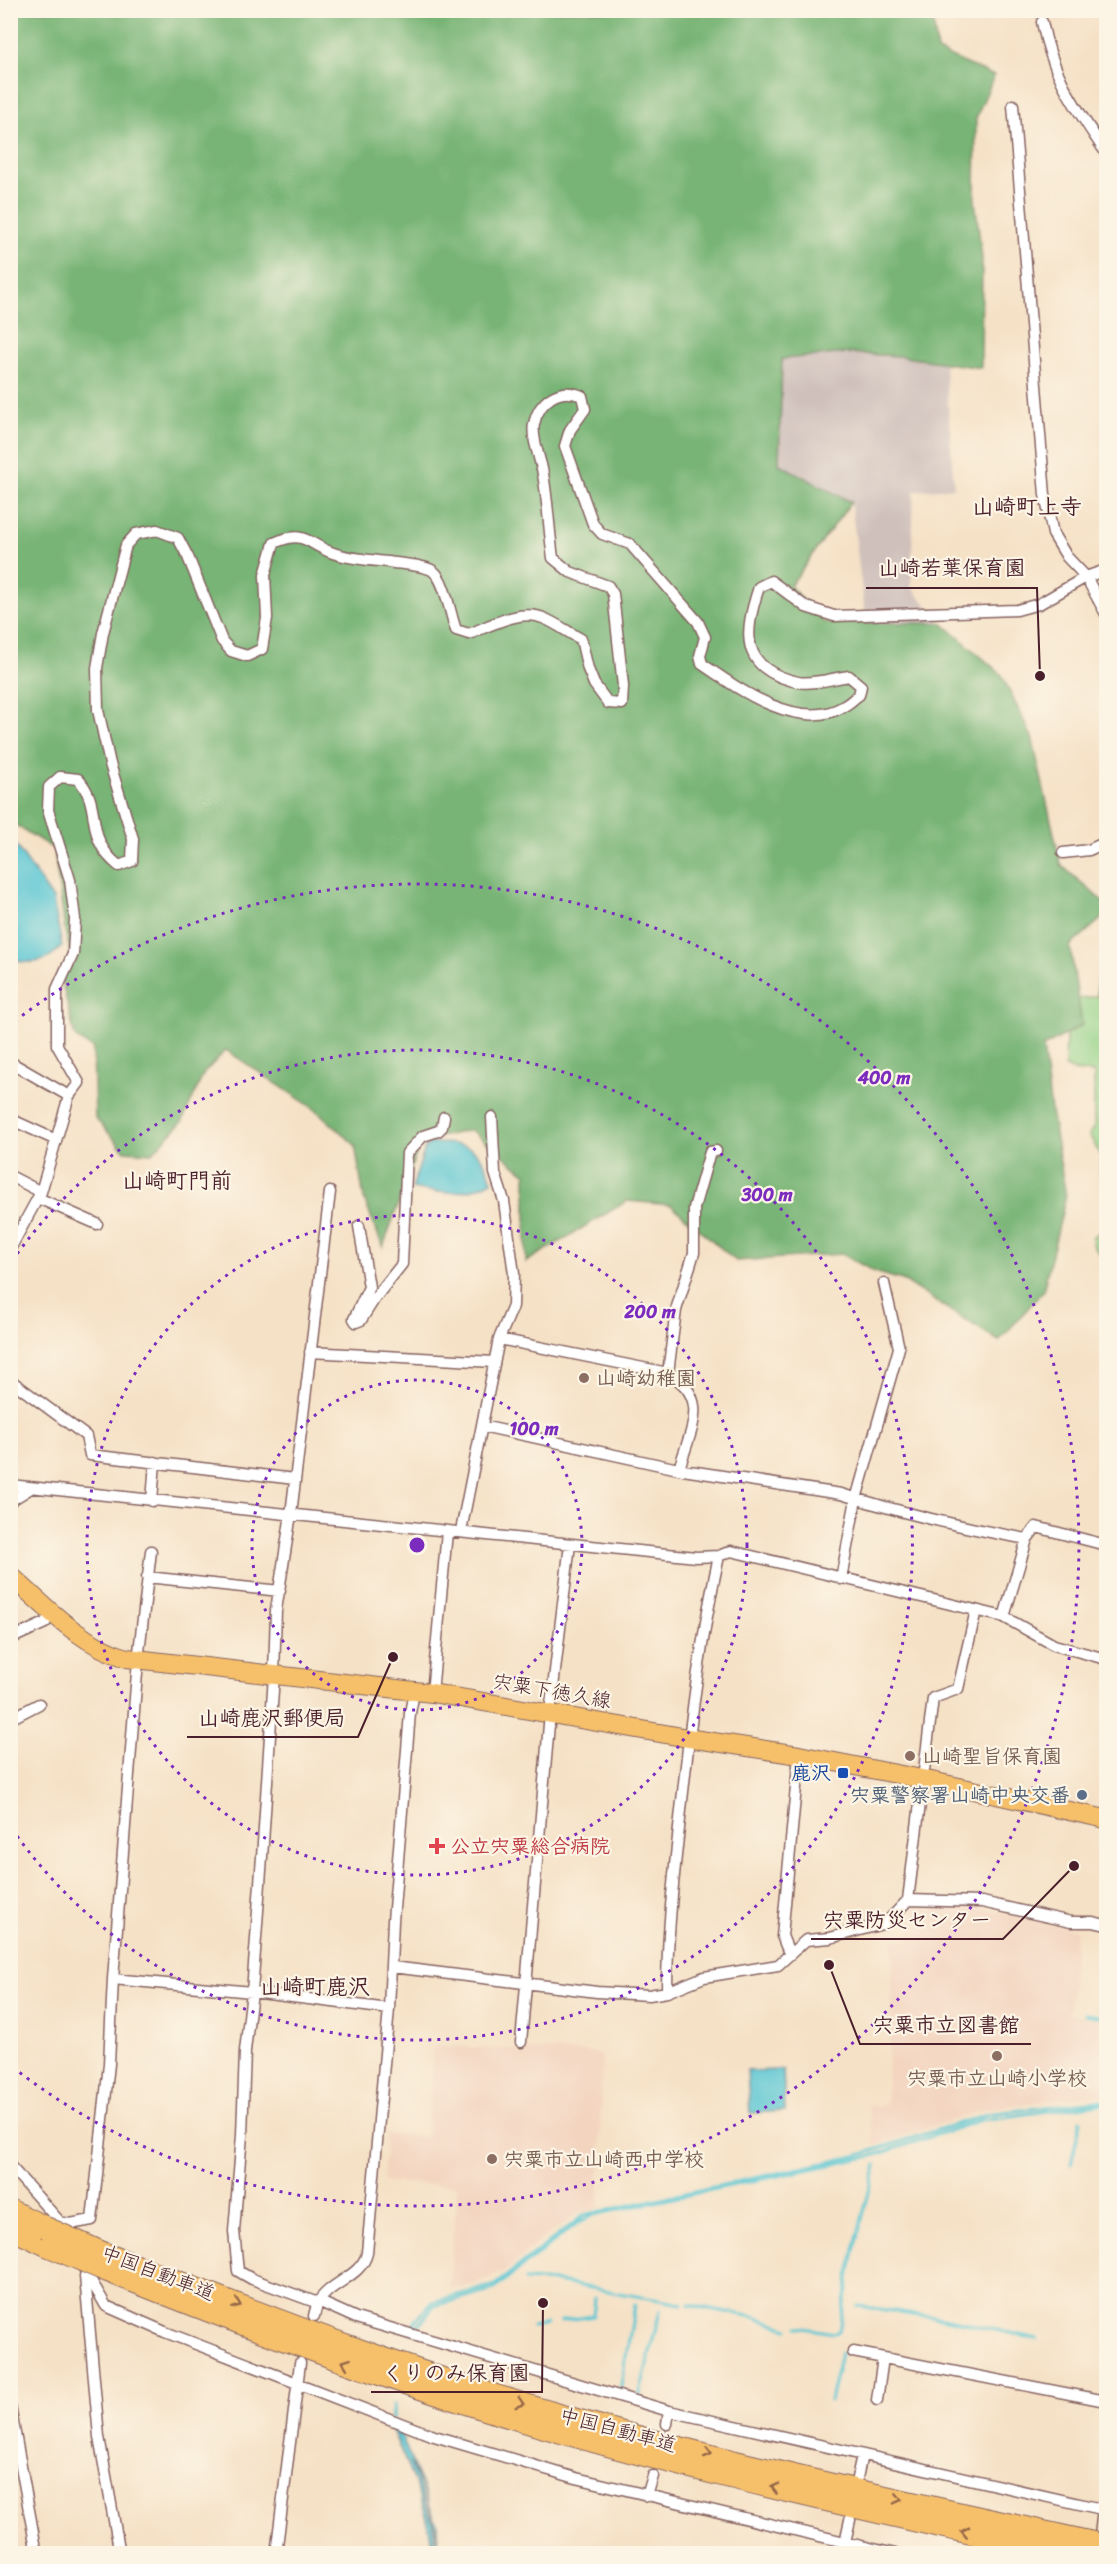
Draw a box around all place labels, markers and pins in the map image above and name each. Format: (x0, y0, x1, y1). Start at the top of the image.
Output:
callout: 山崎若葉保育園 (866, 549, 1037, 588)
place label: 山崎幼稚園 (596, 1361, 696, 1396)
marker: 山崎幼稚園 (577, 1371, 591, 1385)
centre of rings (407, 1535, 427, 1555)
callout: 山崎鹿沢郵便局 (187, 1698, 358, 1737)
place label: 山崎聖旨保育園 (922, 1739, 1062, 1774)
marker: 山崎聖旨保育園 (903, 1749, 917, 1763)
place label: 鹿沢 (791, 1756, 831, 1791)
marker: 鹿沢 (836, 1766, 850, 1780)
place label: 宍粟警察署山崎中央交番 (850, 1778, 1070, 1813)
marker: 宍粟警察署山崎中央交番 (1075, 1788, 1089, 1802)
place label: 公立宍粟総合病院 (450, 1829, 610, 1864)
marker: 公立宍粟総合病院 (428, 1837, 446, 1855)
callout: 宍粟防災センター (811, 1900, 1003, 1939)
callout: 宍粟市立図書館 (860, 2005, 1031, 2044)
marker: 宍粟市立山崎小学校 (990, 2049, 1004, 2063)
place label: 宍粟市立山崎小学校 (907, 2061, 1087, 2096)
place label: 宍粟市立山崎西中学校 (504, 2142, 704, 2177)
marker: 宍粟市立山崎西中学校 (485, 2152, 499, 2166)
callout: くりのみ保育園 (371, 2353, 542, 2392)

